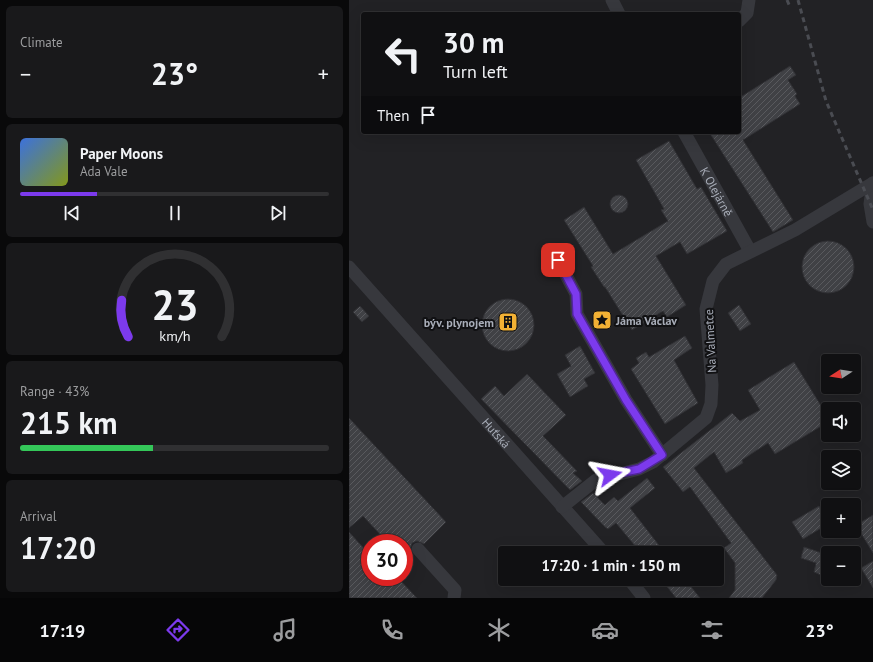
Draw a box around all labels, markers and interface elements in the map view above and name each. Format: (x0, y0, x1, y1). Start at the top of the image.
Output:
text: 30 m (443, 24, 504, 61)
icon: left (377, 28, 429, 80)
text: Climate (20, 34, 63, 51)
text: 23° (151, 54, 198, 93)
text: − (20, 60, 31, 88)
text: + (318, 60, 329, 88)
text: Turn left (443, 60, 508, 83)
icon: arrive (417, 104, 439, 126)
text: Then (377, 106, 409, 125)
text: Paper Moons (80, 144, 163, 163)
text: Ada Vale (80, 163, 128, 180)
street label: K Olejárně (697, 164, 737, 219)
icon: previous (61, 202, 83, 224)
icon: pause (164, 202, 186, 224)
icon: next (267, 202, 289, 224)
pin (541, 243, 575, 277)
icon: arrive (547, 249, 569, 271)
text: 23 (151, 278, 198, 331)
place icon: Jáma Václav (591, 309, 613, 331)
street label: Na Valmetce (701, 309, 719, 373)
building icon: býv. plynojem (497, 311, 519, 333)
place label: Jáma Václav (615, 313, 677, 328)
place label: býv. plynojem (424, 315, 494, 330)
text: km/h (159, 326, 190, 345)
north arrow (821, 354, 861, 394)
map controls (821, 354, 861, 586)
text: Range · 43% (20, 383, 89, 400)
button: sound (821, 402, 861, 442)
text: 215 km (20, 403, 118, 442)
street label: Huťská (479, 415, 514, 451)
button: layers (821, 450, 861, 490)
position arrow (589, 454, 631, 496)
button: + (821, 498, 861, 538)
text: Arrival (20, 508, 56, 525)
text: 17:20 (20, 528, 96, 567)
speed limit sign: 30 (361, 534, 413, 586)
button: − (821, 546, 861, 586)
text: 17:20 · 1 min · 150 m (542, 556, 680, 575)
icon: directions (164, 616, 192, 644)
icon: music (271, 616, 299, 644)
icon: phone (378, 616, 406, 644)
icon: climate (485, 616, 513, 644)
icon: car (591, 616, 619, 644)
icon: filters (698, 616, 726, 644)
text: 17:19 (39, 619, 85, 642)
text: 23° (805, 619, 834, 642)

